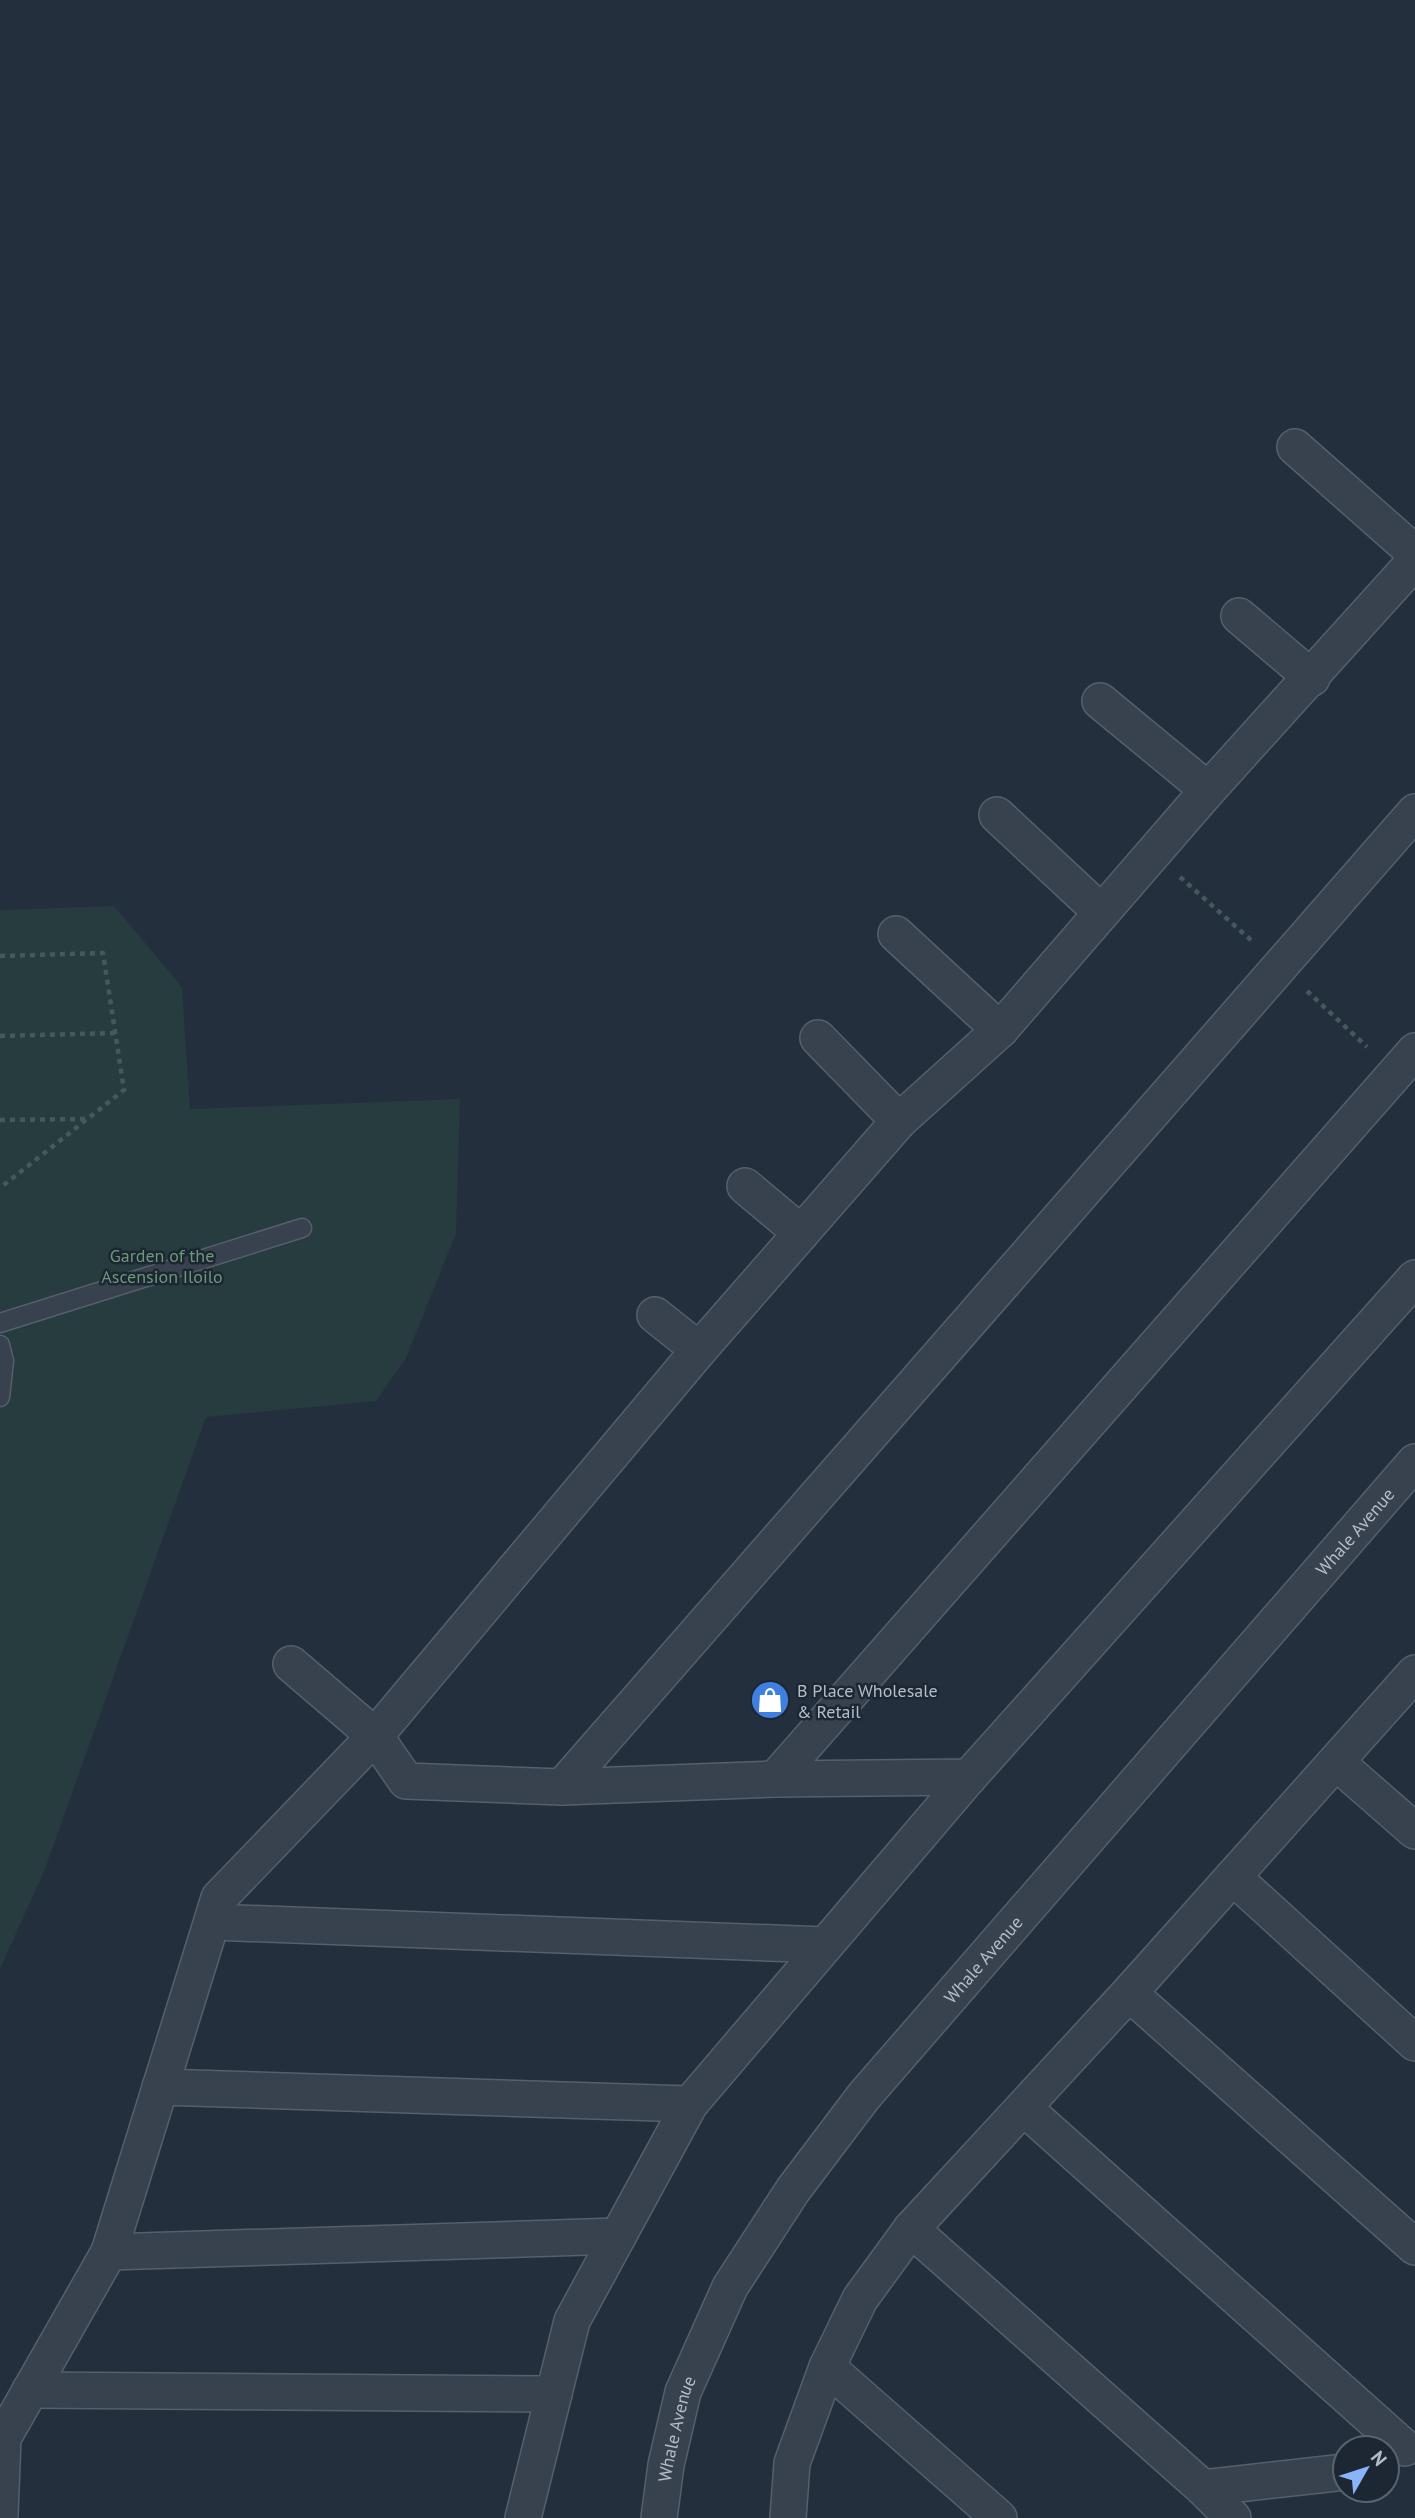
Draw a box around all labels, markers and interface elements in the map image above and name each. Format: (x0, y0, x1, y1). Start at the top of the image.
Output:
park label: Garden of the Ascension Iloilo (101, 1244, 223, 1288)
street label: Whale Avenue (1310, 1483, 1399, 1580)
shop icon: B Place Wholesale & Retail (749, 1679, 791, 1721)
place label: B Place Wholesale & Retail (797, 1679, 938, 1723)
street label: Whale Avenue (938, 1911, 1027, 2008)
street label: Whale Avenue (652, 2372, 700, 2483)
north arrow (1331, 2434, 1401, 2504)
text: N (1366, 2446, 1392, 2471)

